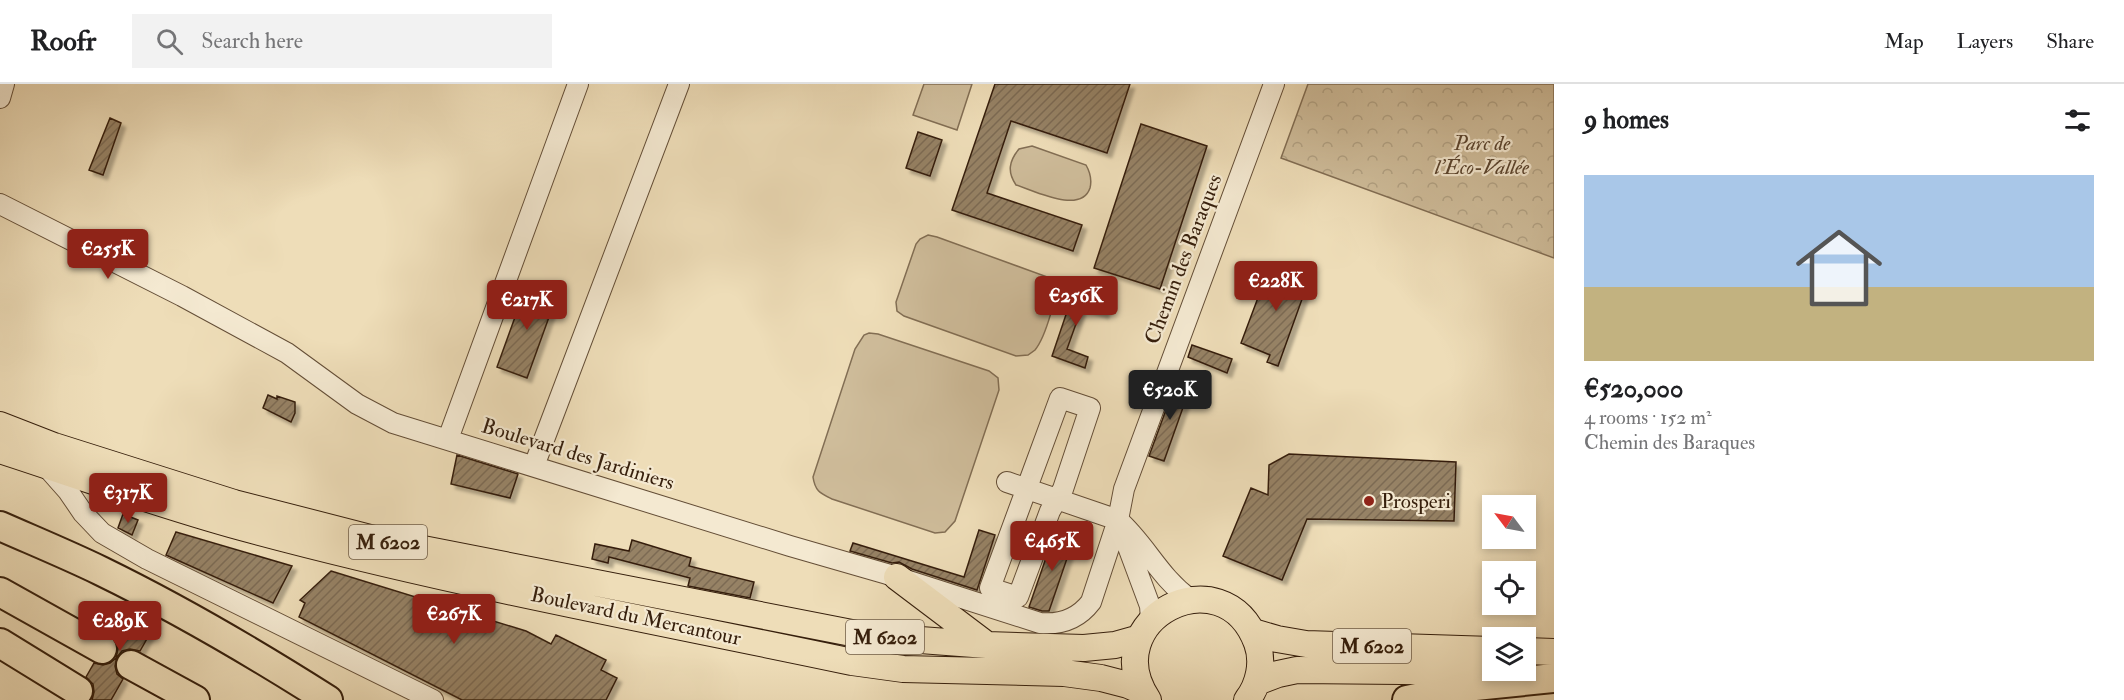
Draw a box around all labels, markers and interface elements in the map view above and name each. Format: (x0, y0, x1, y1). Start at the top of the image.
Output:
search box (132, 14, 552, 68)
text: Roofr (30, 24, 96, 59)
icon: search (153, 25, 186, 58)
text: Search here (201, 27, 303, 55)
text: Map (1884, 28, 1924, 55)
text: Layers (1957, 28, 2013, 55)
text: Share (2046, 28, 2094, 55)
text: 9 homes (1584, 104, 1669, 136)
icon: filters (2061, 104, 2094, 137)
park label: Parc de l'Éco-Vallée (1434, 130, 1530, 181)
street label: Chemin des Baraques (1139, 170, 1228, 348)
icon: home (1785, 214, 1893, 322)
pin: €255K (66, 229, 150, 280)
text: €255K (81, 236, 135, 261)
pin: €228K (1234, 261, 1318, 312)
text: €228K (1248, 268, 1304, 293)
pin: €256K (1034, 276, 1118, 327)
pin: €217K (485, 280, 569, 331)
text: €256K (1049, 283, 1103, 308)
text: €217K (501, 287, 553, 312)
pin: €520K (1128, 370, 1212, 421)
text: €520,000 (1584, 373, 1683, 405)
text: €520K (1143, 377, 1197, 402)
text: 4 rooms · 152 m² (1584, 405, 1712, 430)
street label: Boulevard des Jardiniers (478, 412, 677, 497)
text: Chemin des Baraques (1584, 430, 1755, 455)
pin: €317K (86, 473, 170, 524)
text: €317K (103, 480, 153, 505)
place label: Prosperi (1381, 488, 1451, 515)
marker: Prosperi (1362, 494, 1376, 508)
north arrow (1482, 495, 1536, 549)
map controls (1482, 495, 1536, 681)
pin: €465K (1010, 521, 1094, 572)
road number: M 6202 (349, 525, 427, 559)
text: €465K (1024, 528, 1080, 553)
button: locate (1482, 561, 1536, 615)
street label: Boulevard du Mercantour (528, 581, 744, 652)
pin: €267K (412, 594, 496, 645)
pin: €289K (78, 601, 162, 652)
text: €267K (426, 601, 482, 626)
text: €289K (92, 608, 148, 633)
road number: M 6202 (846, 620, 924, 654)
button: layers (1482, 627, 1536, 681)
road number: M 6202 (1333, 629, 1411, 663)

